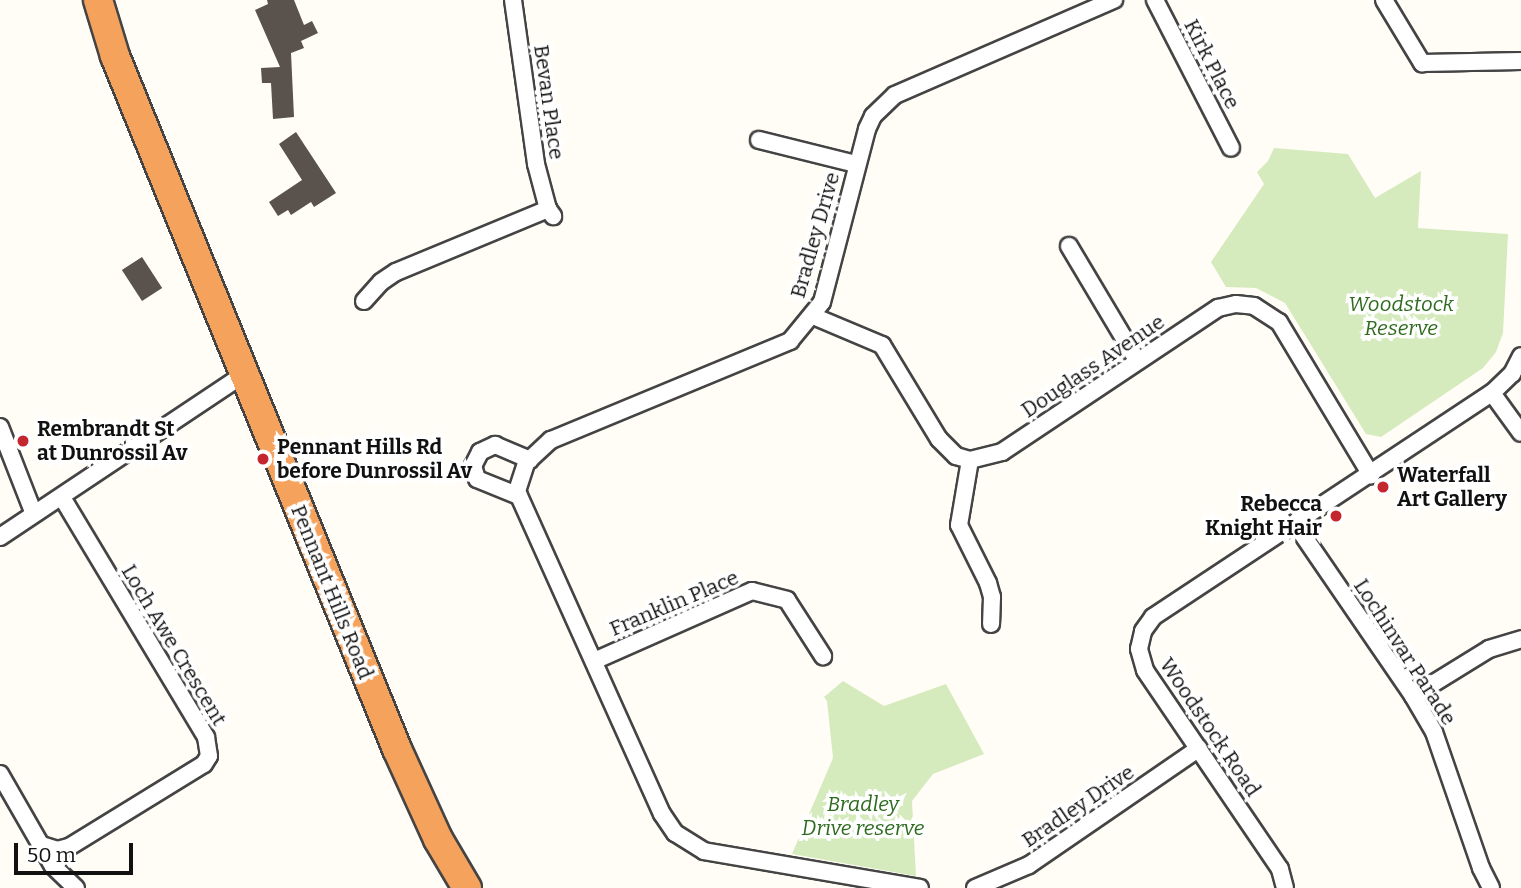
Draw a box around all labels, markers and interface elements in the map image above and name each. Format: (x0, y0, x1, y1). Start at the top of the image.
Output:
street label: Kirk Place (1179, 15, 1245, 113)
street label: Bevan Place (528, 43, 570, 161)
street label: Bradley Drive (785, 169, 845, 301)
park label: Woodstock Reserve (1348, 291, 1454, 341)
street label: Douglass Avenue (1017, 309, 1169, 423)
place label: Rembrandt St at Dunrossil Av (37, 416, 187, 466)
marker: Rembrandt St at Dunrossil Av (15, 433, 31, 449)
place label: Pennant Hills Rd before Dunrossil Av (277, 434, 472, 484)
marker: Pennant Hills Rd before Dunrossil Av (255, 451, 271, 467)
place label: Waterfall Art Gallery (1397, 462, 1507, 512)
marker: Waterfall Art Gallery (1375, 479, 1391, 495)
place label: Rebecca Knight Hair (1205, 491, 1322, 541)
street label: Pennant Hills Road (286, 501, 378, 683)
marker: Rebecca Knight Hair (1328, 508, 1344, 524)
street label: Loch Awe Crescent (116, 560, 232, 730)
street label: Franklin Place (606, 565, 742, 641)
street label: Lochinvar Parade (1348, 574, 1462, 730)
street label: Woodstock Road (1154, 653, 1266, 801)
street label: Bradley Drive (1017, 759, 1139, 853)
park label: Bradley Drive reserve (802, 791, 924, 841)
scale bar (18, 828, 136, 872)
text: 50 m (27, 842, 76, 868)

